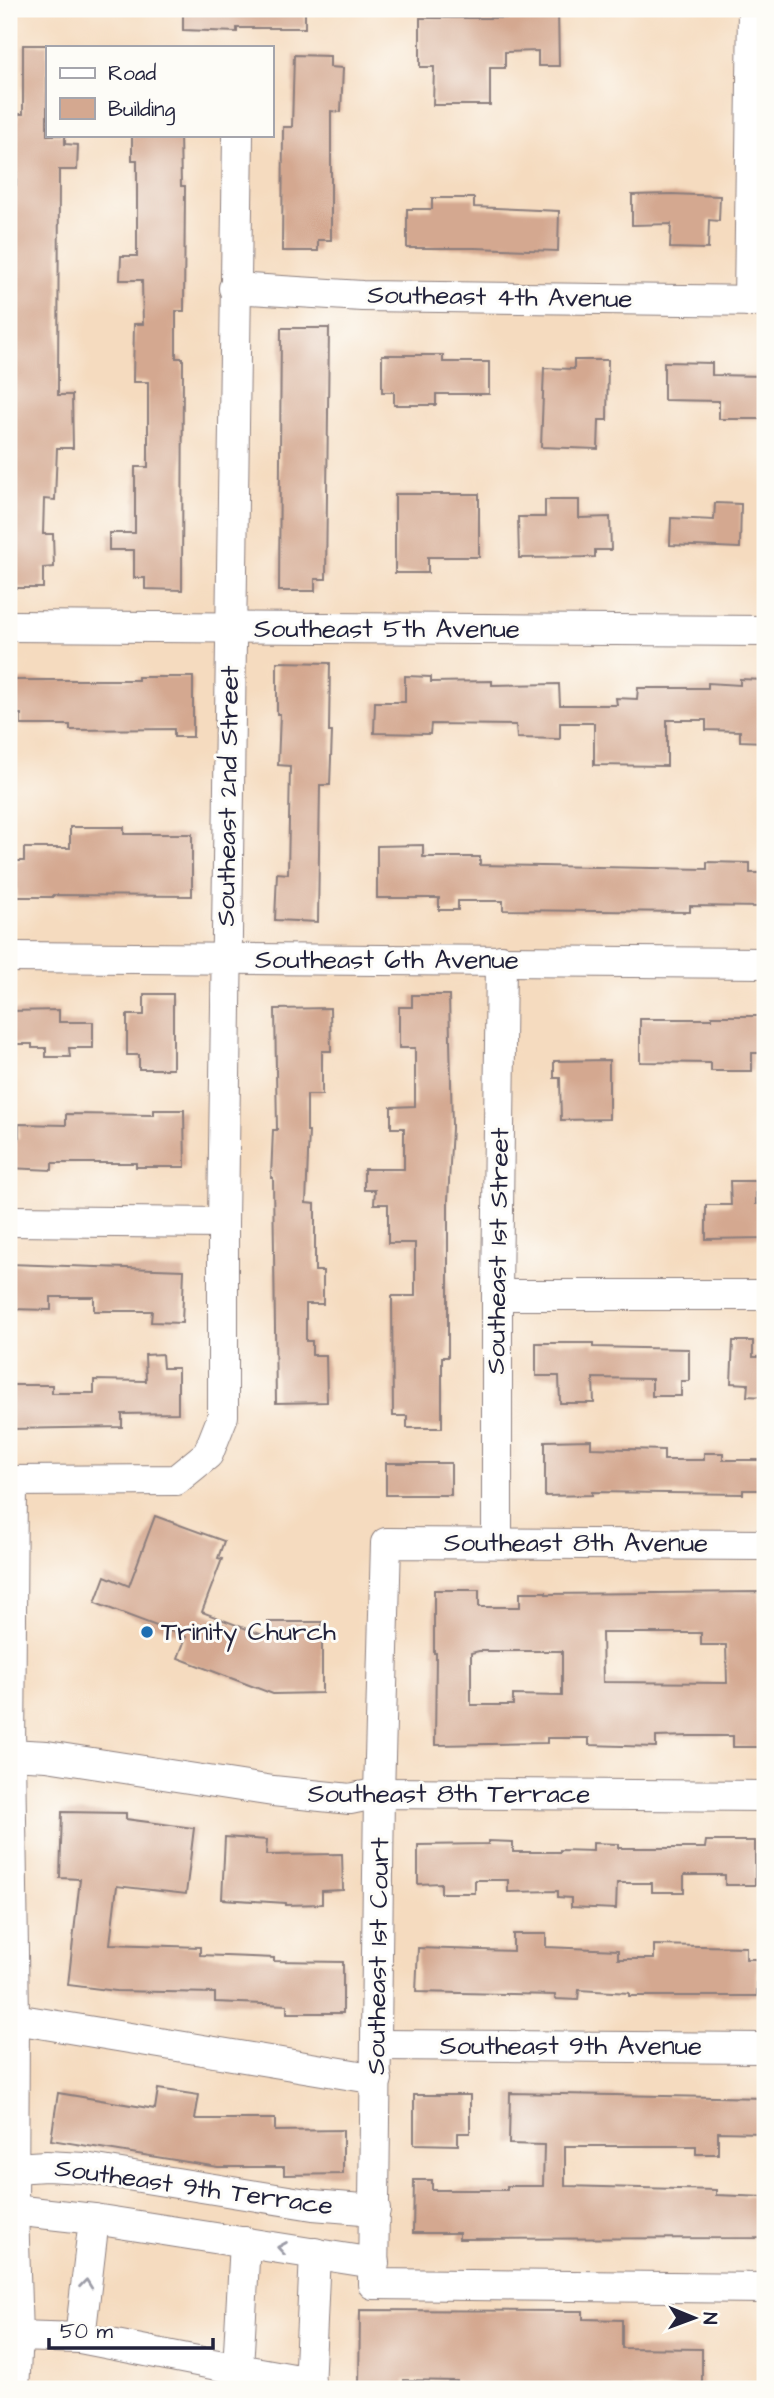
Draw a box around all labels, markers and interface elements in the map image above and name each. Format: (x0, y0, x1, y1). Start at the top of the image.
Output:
legend (46, 46, 273, 136)
text: Road (108, 59, 156, 88)
text: Building (108, 95, 176, 126)
street label: Southeast 4th Avenue (367, 277, 633, 317)
street label: Southeast 5th Avenue (254, 611, 520, 647)
street label: Southeast 2nd Street (208, 665, 248, 927)
street label: Southeast 6th Avenue (255, 942, 519, 978)
street label: Southeast 1st Street (478, 1127, 518, 1375)
street label: Southeast 8th Avenue (444, 1525, 708, 1561)
place label: Trinity Church (161, 1614, 336, 1652)
marker: Trinity Church (139, 1624, 155, 1640)
street label: Southeast 8th Terrace (308, 1776, 590, 1812)
street label: Southeast 1st Court (358, 1836, 398, 2075)
street label: Southeast 9th Avenue (440, 2028, 702, 2064)
street label: Southeast 9th Terrace (53, 2150, 335, 2224)
one-way arrow (276, 2241, 288, 2256)
one-way arrow (79, 2278, 94, 2289)
north arrow (658, 2282, 728, 2352)
scale bar (49, 2307, 214, 2351)
text: N (696, 2312, 723, 2325)
text: 50 m (60, 2317, 114, 2346)

